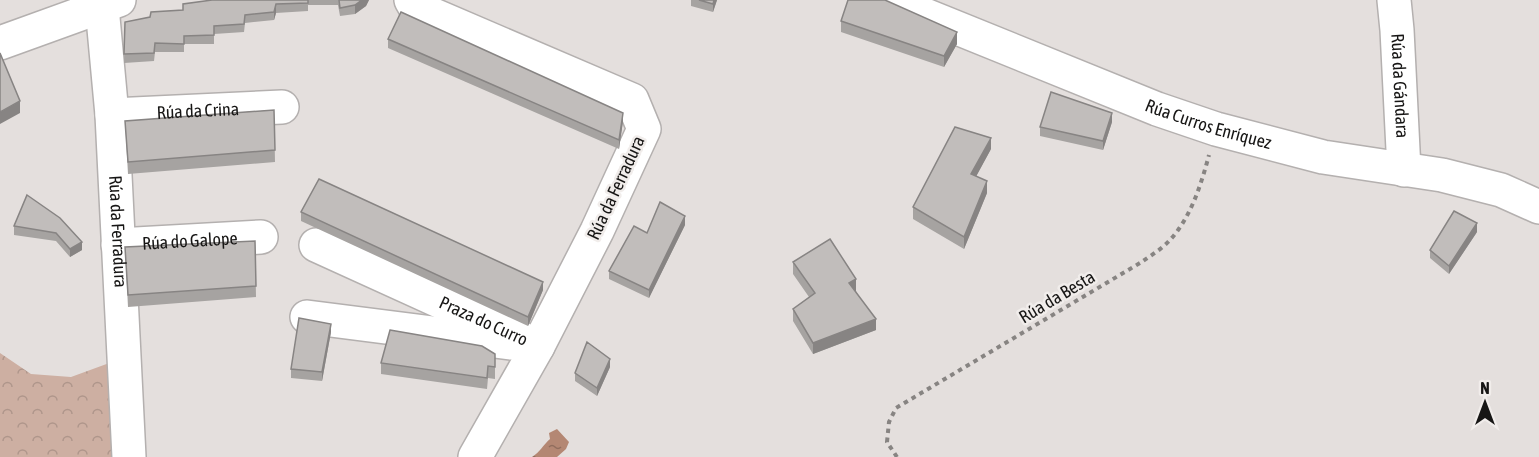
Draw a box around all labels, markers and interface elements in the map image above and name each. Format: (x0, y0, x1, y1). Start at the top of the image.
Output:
street label: Rúa da Gándara (1387, 33, 1413, 139)
street label: Rúa Curros Enríquez (1142, 94, 1274, 153)
street label: Rúa da Crina (156, 98, 240, 123)
street label: Rúa da Ferradura (582, 133, 649, 243)
street label: Rúa da Ferradura (105, 175, 132, 288)
street label: Rúa do Galope (141, 227, 238, 254)
street label: Rúa da Besta (1015, 266, 1098, 327)
street label: Praza do Curro (436, 292, 531, 350)
north arrow (1455, 373, 1515, 433)
text: N (1480, 379, 1490, 397)

